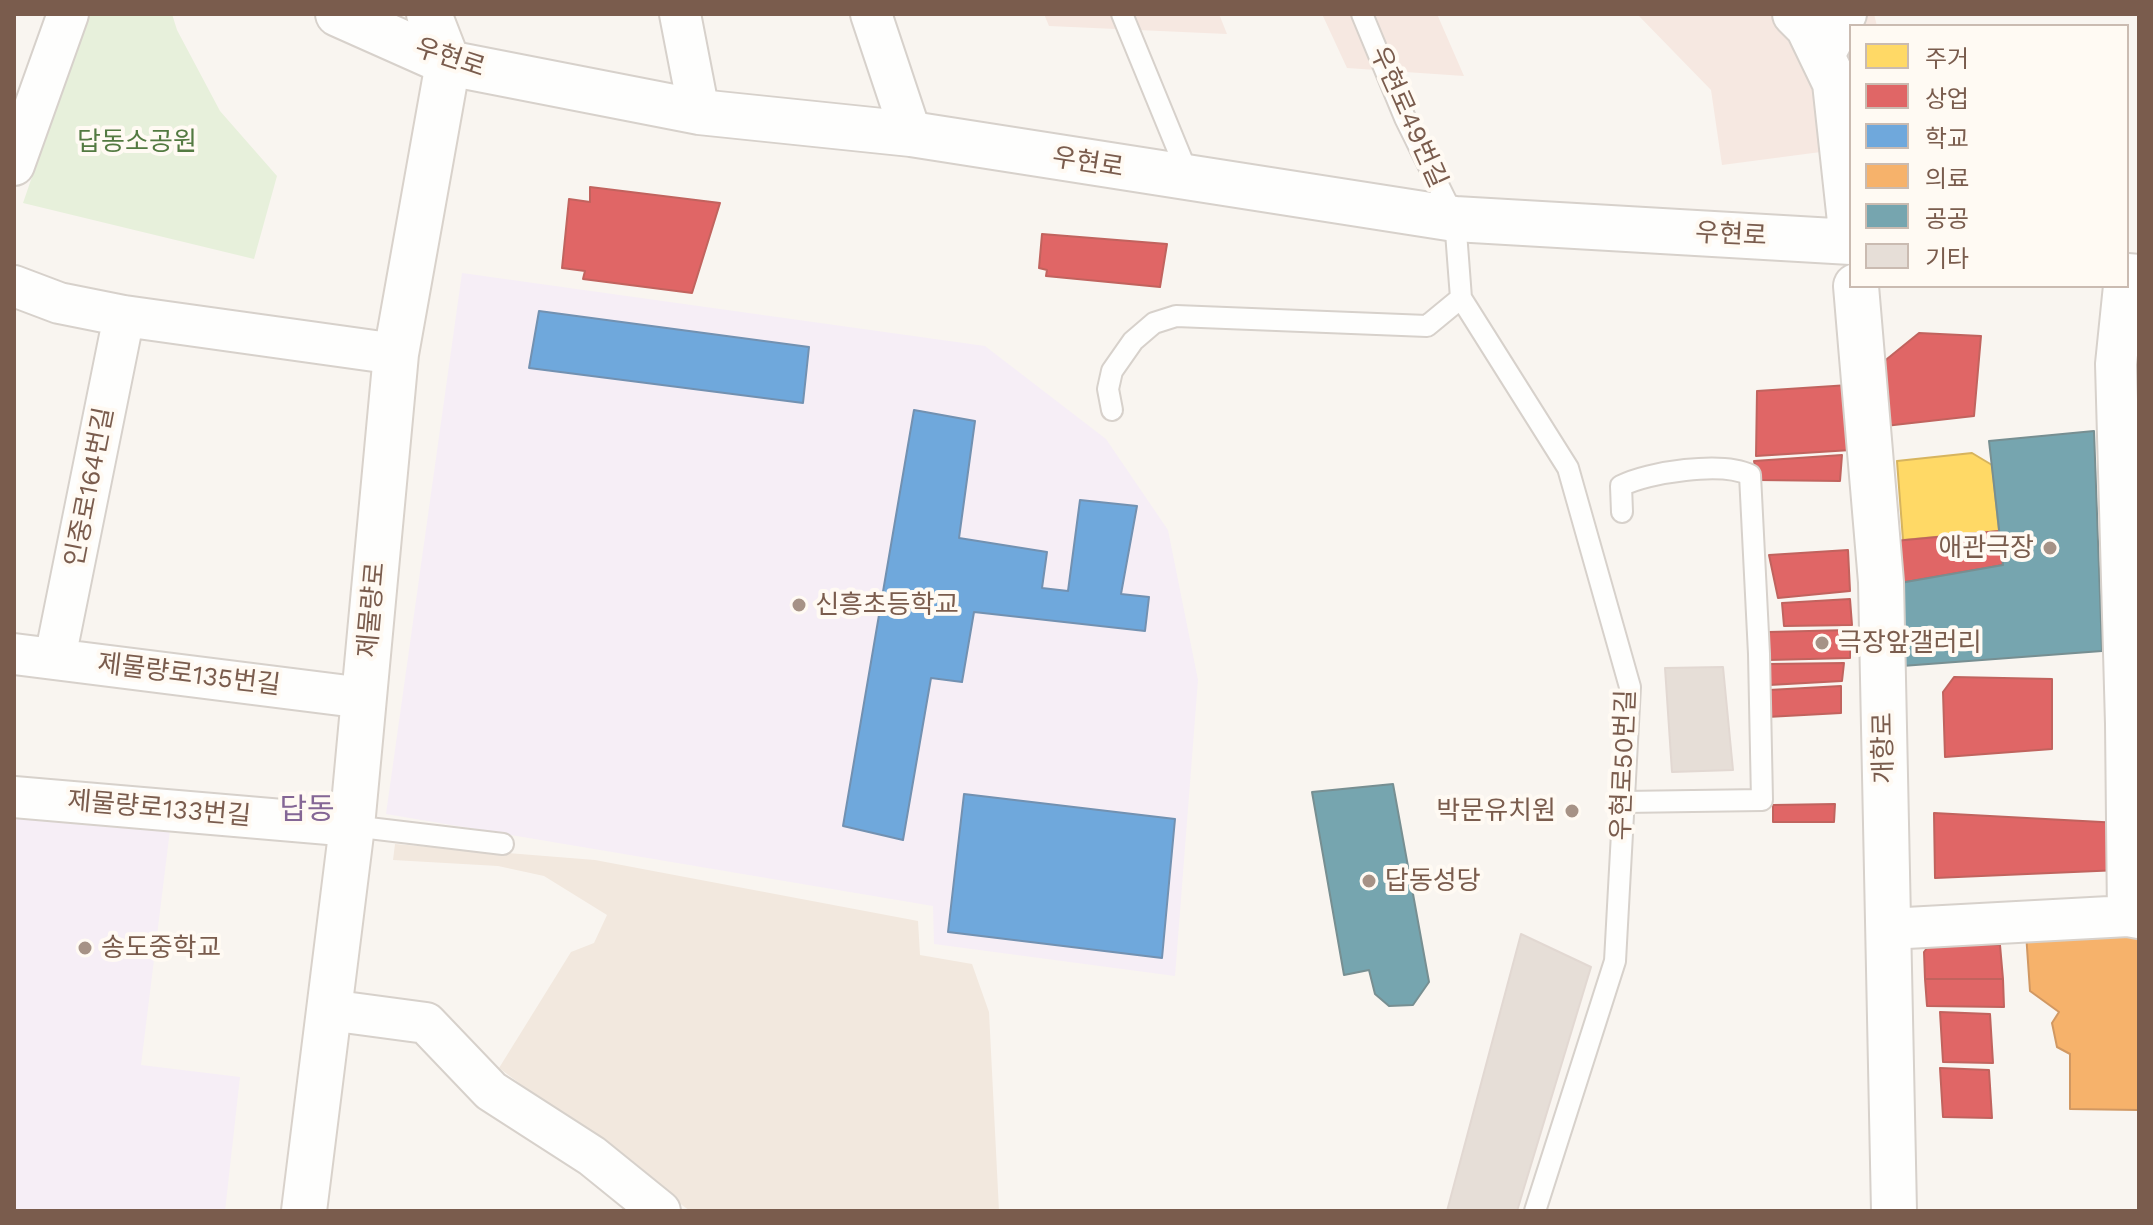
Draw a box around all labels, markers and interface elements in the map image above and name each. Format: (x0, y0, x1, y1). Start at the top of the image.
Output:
legend (1849, 24, 2129, 288)
street label: 우현로 (411, 32, 489, 84)
street label: 우현로49번길 (1363, 41, 1453, 193)
text: 주거 (1925, 45, 1969, 73)
text: 상업 (1925, 85, 1969, 113)
text: 학교 (1925, 125, 1969, 153)
park label: 답동소공원 (77, 126, 197, 158)
street label: 우현로 (1050, 142, 1126, 184)
text: 의료 (1925, 165, 1969, 193)
text: 공공 (1925, 205, 1969, 233)
street label: 우현로 (1694, 218, 1768, 252)
text: 기타 (1925, 245, 1969, 273)
street label: 인중로164번길 (59, 405, 121, 569)
place label: 애관극장 (1938, 532, 2034, 564)
marker: 애관극장 (2041, 539, 2059, 557)
street label: 제물량로 (352, 561, 392, 659)
place label: 신흥초등학교 (815, 589, 959, 621)
marker: 신흥초등학교 (790, 596, 808, 614)
place label: 극장앞갤러리 (1838, 627, 1982, 659)
marker: 극장앞갤러리 (1813, 634, 1831, 652)
street label: 제물량로135번길 (96, 648, 282, 702)
street label: 우현로50번길 (1606, 689, 1642, 841)
street label: 개항로 (1868, 712, 1900, 784)
street label: 제물량로133번길 (66, 785, 252, 833)
district label: 답동 (279, 792, 335, 828)
place label: 박문유치원 (1436, 795, 1556, 827)
marker: 박문유치원 (1563, 802, 1581, 820)
place label: 답동성당 (1385, 865, 1481, 897)
marker: 답동성당 (1360, 872, 1378, 890)
place label: 송도중학교 (101, 932, 221, 964)
marker: 송도중학교 (76, 939, 94, 957)

